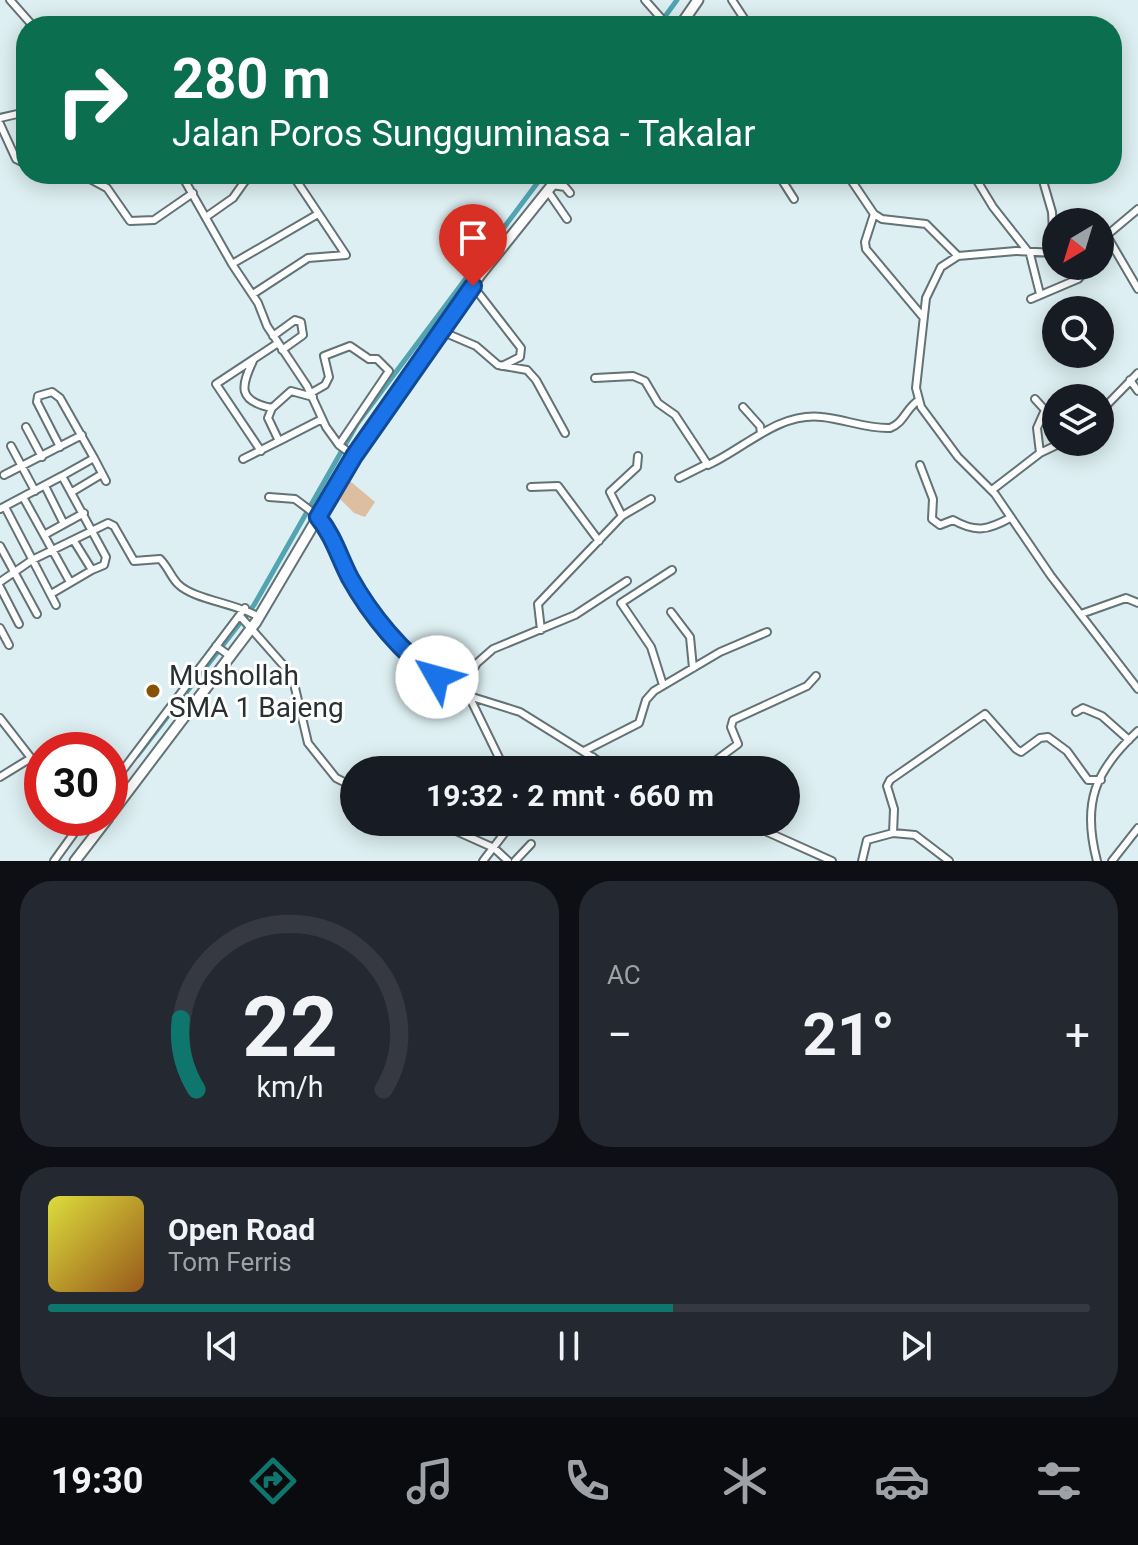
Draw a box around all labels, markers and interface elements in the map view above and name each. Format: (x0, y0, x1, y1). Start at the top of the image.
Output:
text: 280 m (172, 46, 331, 112)
icon: right (40, 48, 144, 152)
text: Jalan Poros Sungguminasa - Takalar (172, 113, 755, 155)
pin (439, 204, 507, 286)
north arrow (1042, 208, 1114, 280)
map controls (1042, 208, 1114, 456)
icon: arrive (451, 216, 495, 260)
button: search (1042, 296, 1114, 368)
button: layers (1042, 384, 1114, 456)
position arrow (395, 635, 479, 719)
place label: Mushollah SMA 1 Bajeng (169, 659, 344, 724)
marker: Mushollah SMA 1 Bajeng (144, 682, 162, 700)
speed limit sign: 30 (24, 732, 128, 836)
text: 19:32 · 2 mnt · 660 m (426, 778, 714, 813)
text: AC (607, 960, 641, 990)
text: 22 (242, 979, 337, 1076)
text: 21° (802, 999, 895, 1070)
text: − (607, 1009, 632, 1061)
text: + (1065, 1009, 1090, 1061)
text: km/h (256, 1070, 323, 1104)
text: Open Road (168, 1212, 315, 1247)
text: Tom Ferris (168, 1247, 292, 1277)
icon: previous (200, 1324, 244, 1368)
icon: pause (547, 1324, 591, 1368)
icon: next (894, 1324, 938, 1368)
icon: directions (245, 1453, 301, 1509)
icon: music (402, 1453, 458, 1509)
icon: phone (559, 1453, 615, 1509)
icon: climate (717, 1453, 773, 1509)
icon: car (874, 1453, 930, 1509)
icon: filters (1031, 1453, 1087, 1509)
text: 19:30 (51, 1460, 143, 1502)

